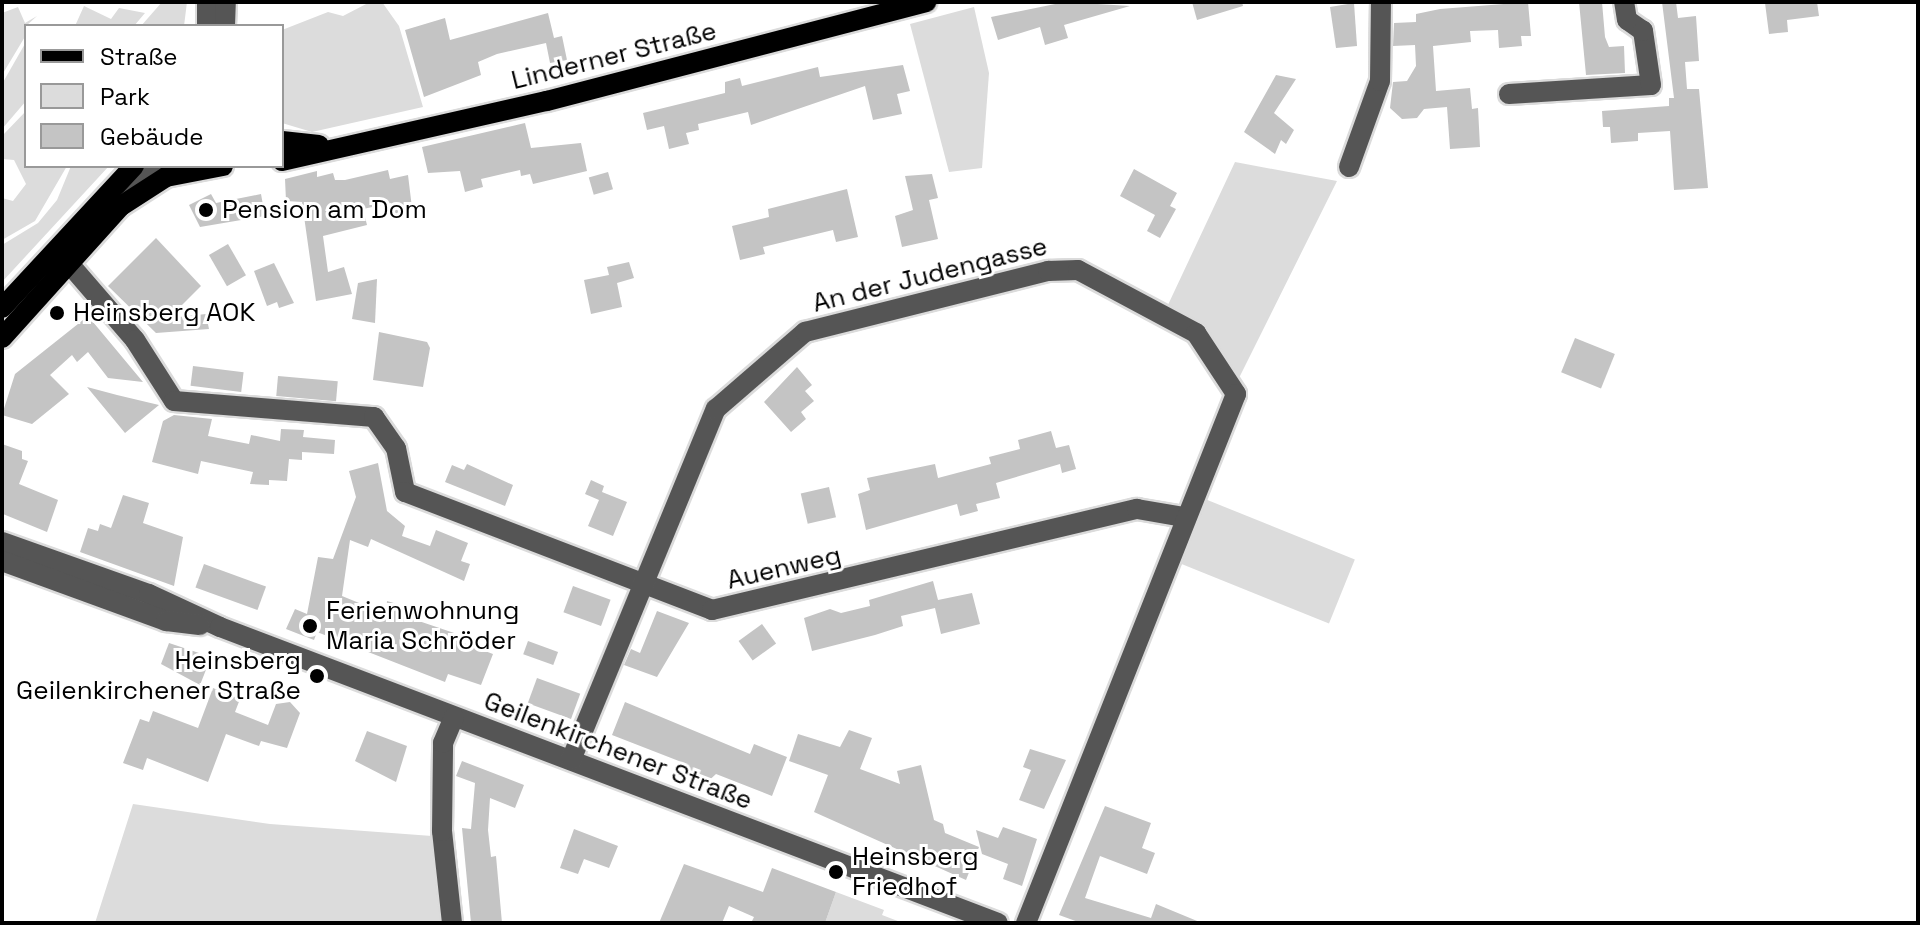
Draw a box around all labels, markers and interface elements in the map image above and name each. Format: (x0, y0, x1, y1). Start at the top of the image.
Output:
street label: Linderner Straße (508, 15, 720, 97)
legend (24, 24, 284, 168)
text: Straße (100, 41, 177, 72)
text: Park (100, 81, 150, 112)
text: Gebäude (100, 121, 203, 152)
place label: Pension am Dom (222, 194, 427, 226)
marker: Pension am Dom (197, 201, 215, 219)
street label: An der Judengasse (809, 231, 1051, 319)
place label: Heinsberg AOK (73, 297, 256, 329)
marker: Heinsberg AOK (48, 304, 66, 322)
street label: Auenweg (724, 540, 844, 596)
place label: Ferienwohnung Maria Schröder (326, 595, 519, 656)
marker: Ferienwohnung Maria Schröder (301, 617, 319, 635)
place label: Heinsberg Geilenkirchener Straße (16, 645, 301, 706)
marker: Heinsberg Geilenkirchener Straße (308, 667, 326, 685)
street label: Geilenkirchener Straße (479, 685, 757, 817)
place label: Heinsberg Friedhof (852, 841, 979, 902)
marker: Heinsberg Friedhof (827, 863, 845, 881)

